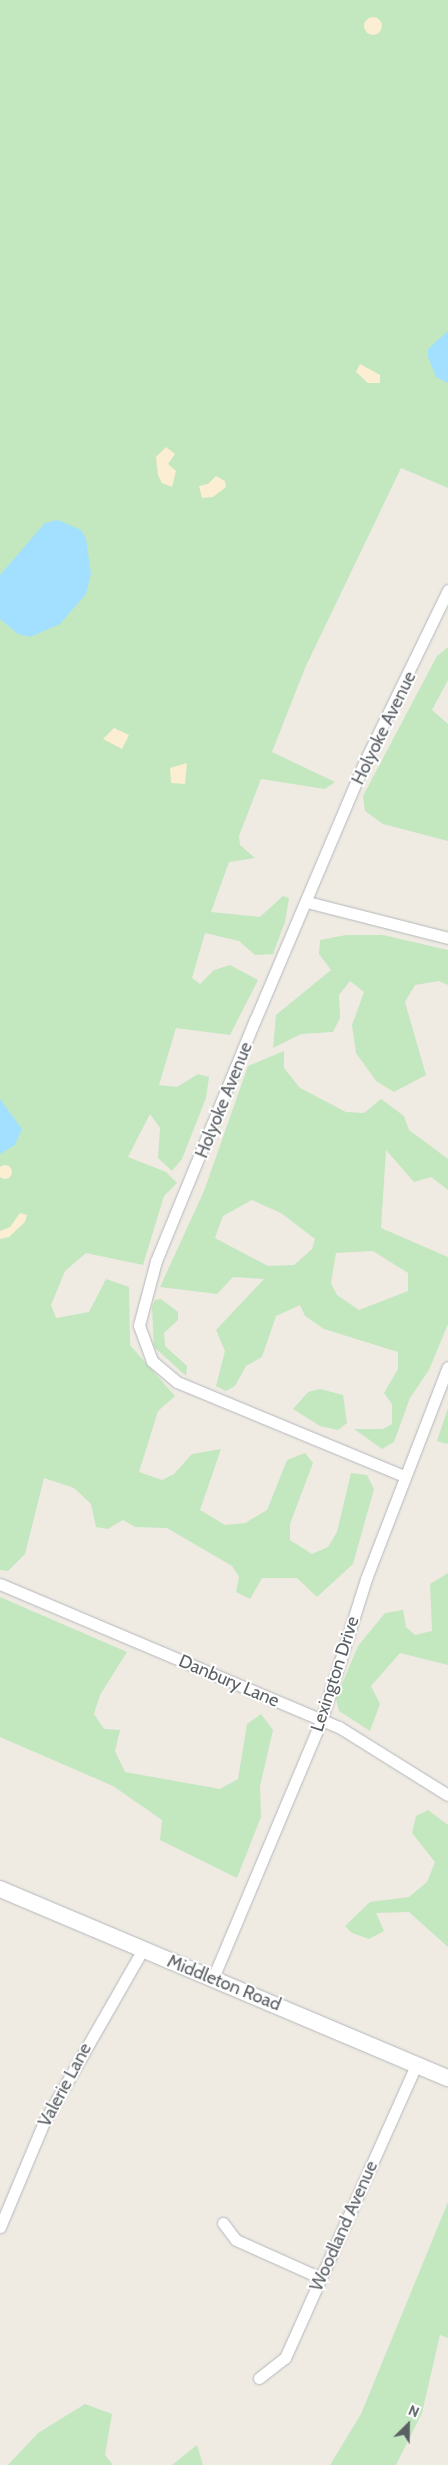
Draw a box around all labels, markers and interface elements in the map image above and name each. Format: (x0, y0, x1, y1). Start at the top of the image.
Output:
street label: Holyoke Avenue (347, 668, 421, 788)
street label: Holyoke Avenue (191, 1039, 257, 1161)
street label: Lexington Drive (306, 1614, 364, 1734)
street label: Danbury Lane (176, 1650, 282, 1712)
street label: Middleton Road (164, 1950, 284, 2016)
street label: Valerie Lane (34, 2039, 96, 2131)
street label: Woodland Avenue (306, 2158, 382, 2294)
north arrow (383, 2400, 433, 2450)
text: N (406, 2401, 422, 2421)

